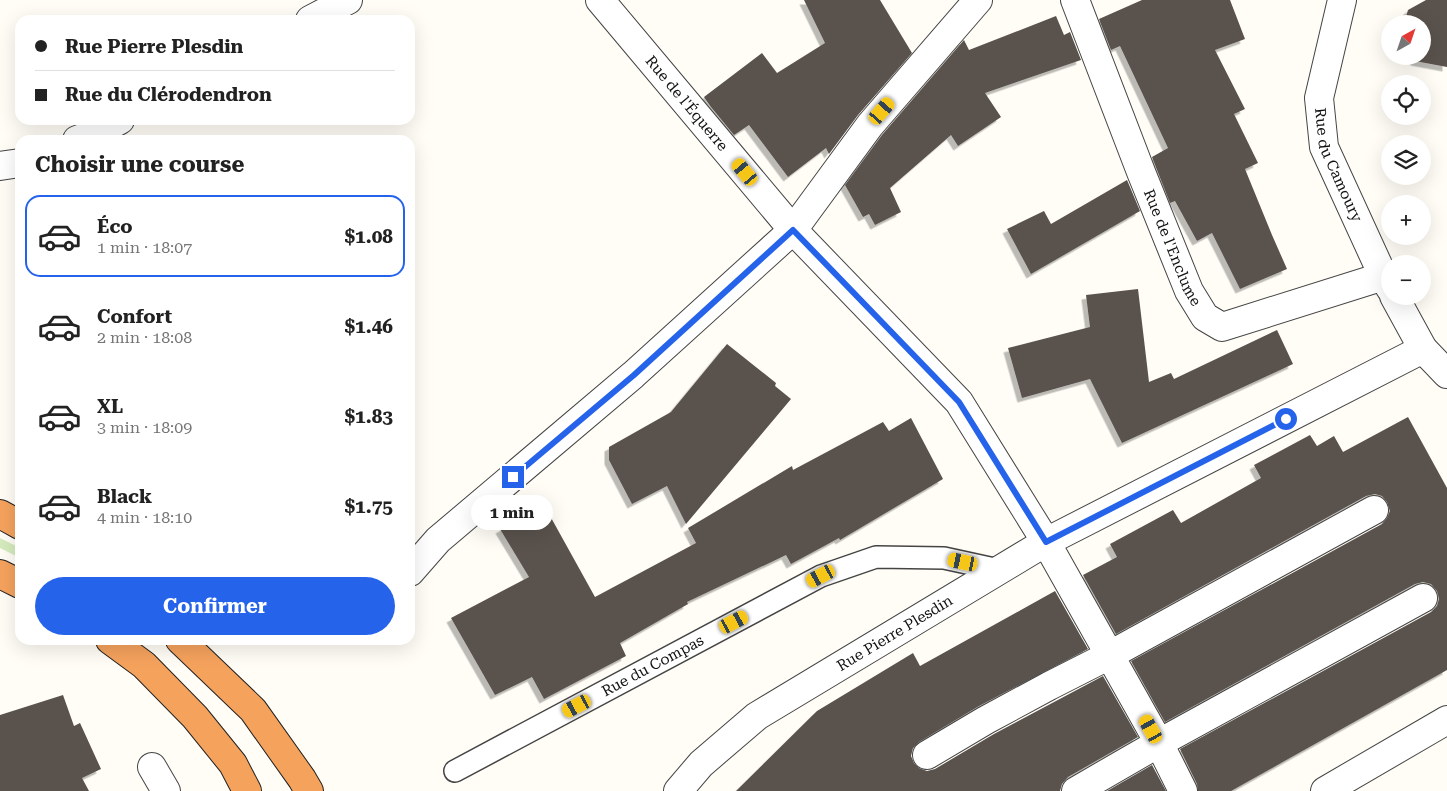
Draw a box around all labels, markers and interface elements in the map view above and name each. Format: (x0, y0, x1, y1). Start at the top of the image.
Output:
north arrow (1381, 15, 1431, 65)
map controls (1381, 15, 1431, 305)
text: Rue Pierre Plesdin (65, 35, 243, 58)
street label: Rue de l'Équerre (642, 52, 732, 155)
button: locate (1381, 75, 1431, 125)
text: Rue du Clérodendron (65, 83, 272, 106)
car (866, 95, 897, 127)
street label: Rue du Camoury (1311, 107, 1366, 225)
button: layers (1381, 135, 1431, 185)
text: Choisir une course (35, 152, 244, 177)
car (729, 156, 760, 188)
street label: Rue de l'Enclume (1140, 186, 1205, 309)
button: + (1381, 195, 1431, 245)
icon: car (37, 214, 82, 259)
text: Éco (97, 215, 133, 238)
text: $1.08 (344, 225, 393, 248)
text: 1 min · 18:07 (97, 238, 192, 257)
button: − (1381, 255, 1431, 305)
icon: car (37, 304, 82, 349)
text: Confort (97, 305, 172, 328)
text: $1.46 (344, 315, 393, 338)
text: 2 min · 18:08 (97, 328, 192, 347)
icon: car (37, 394, 82, 439)
text: XL (97, 395, 123, 418)
text: $1.83 (344, 405, 393, 428)
route start (1275, 408, 1297, 430)
text: 3 min · 18:09 (97, 418, 192, 437)
route end (502, 466, 524, 488)
icon: car (37, 484, 82, 529)
text: Black (97, 485, 152, 508)
callout: 1 min (472, 494, 554, 530)
text: $1.75 (344, 495, 393, 518)
text: 1 min (490, 503, 534, 522)
text: 4 min · 18:10 (97, 508, 192, 527)
car (946, 552, 979, 572)
car (804, 562, 837, 590)
button: Confirmer (35, 577, 395, 635)
street label: Rue Pierre Plesdin (833, 591, 956, 675)
car (717, 608, 750, 636)
street label: Rue du Compas (599, 631, 707, 700)
car (560, 692, 593, 720)
car (1137, 712, 1164, 746)

